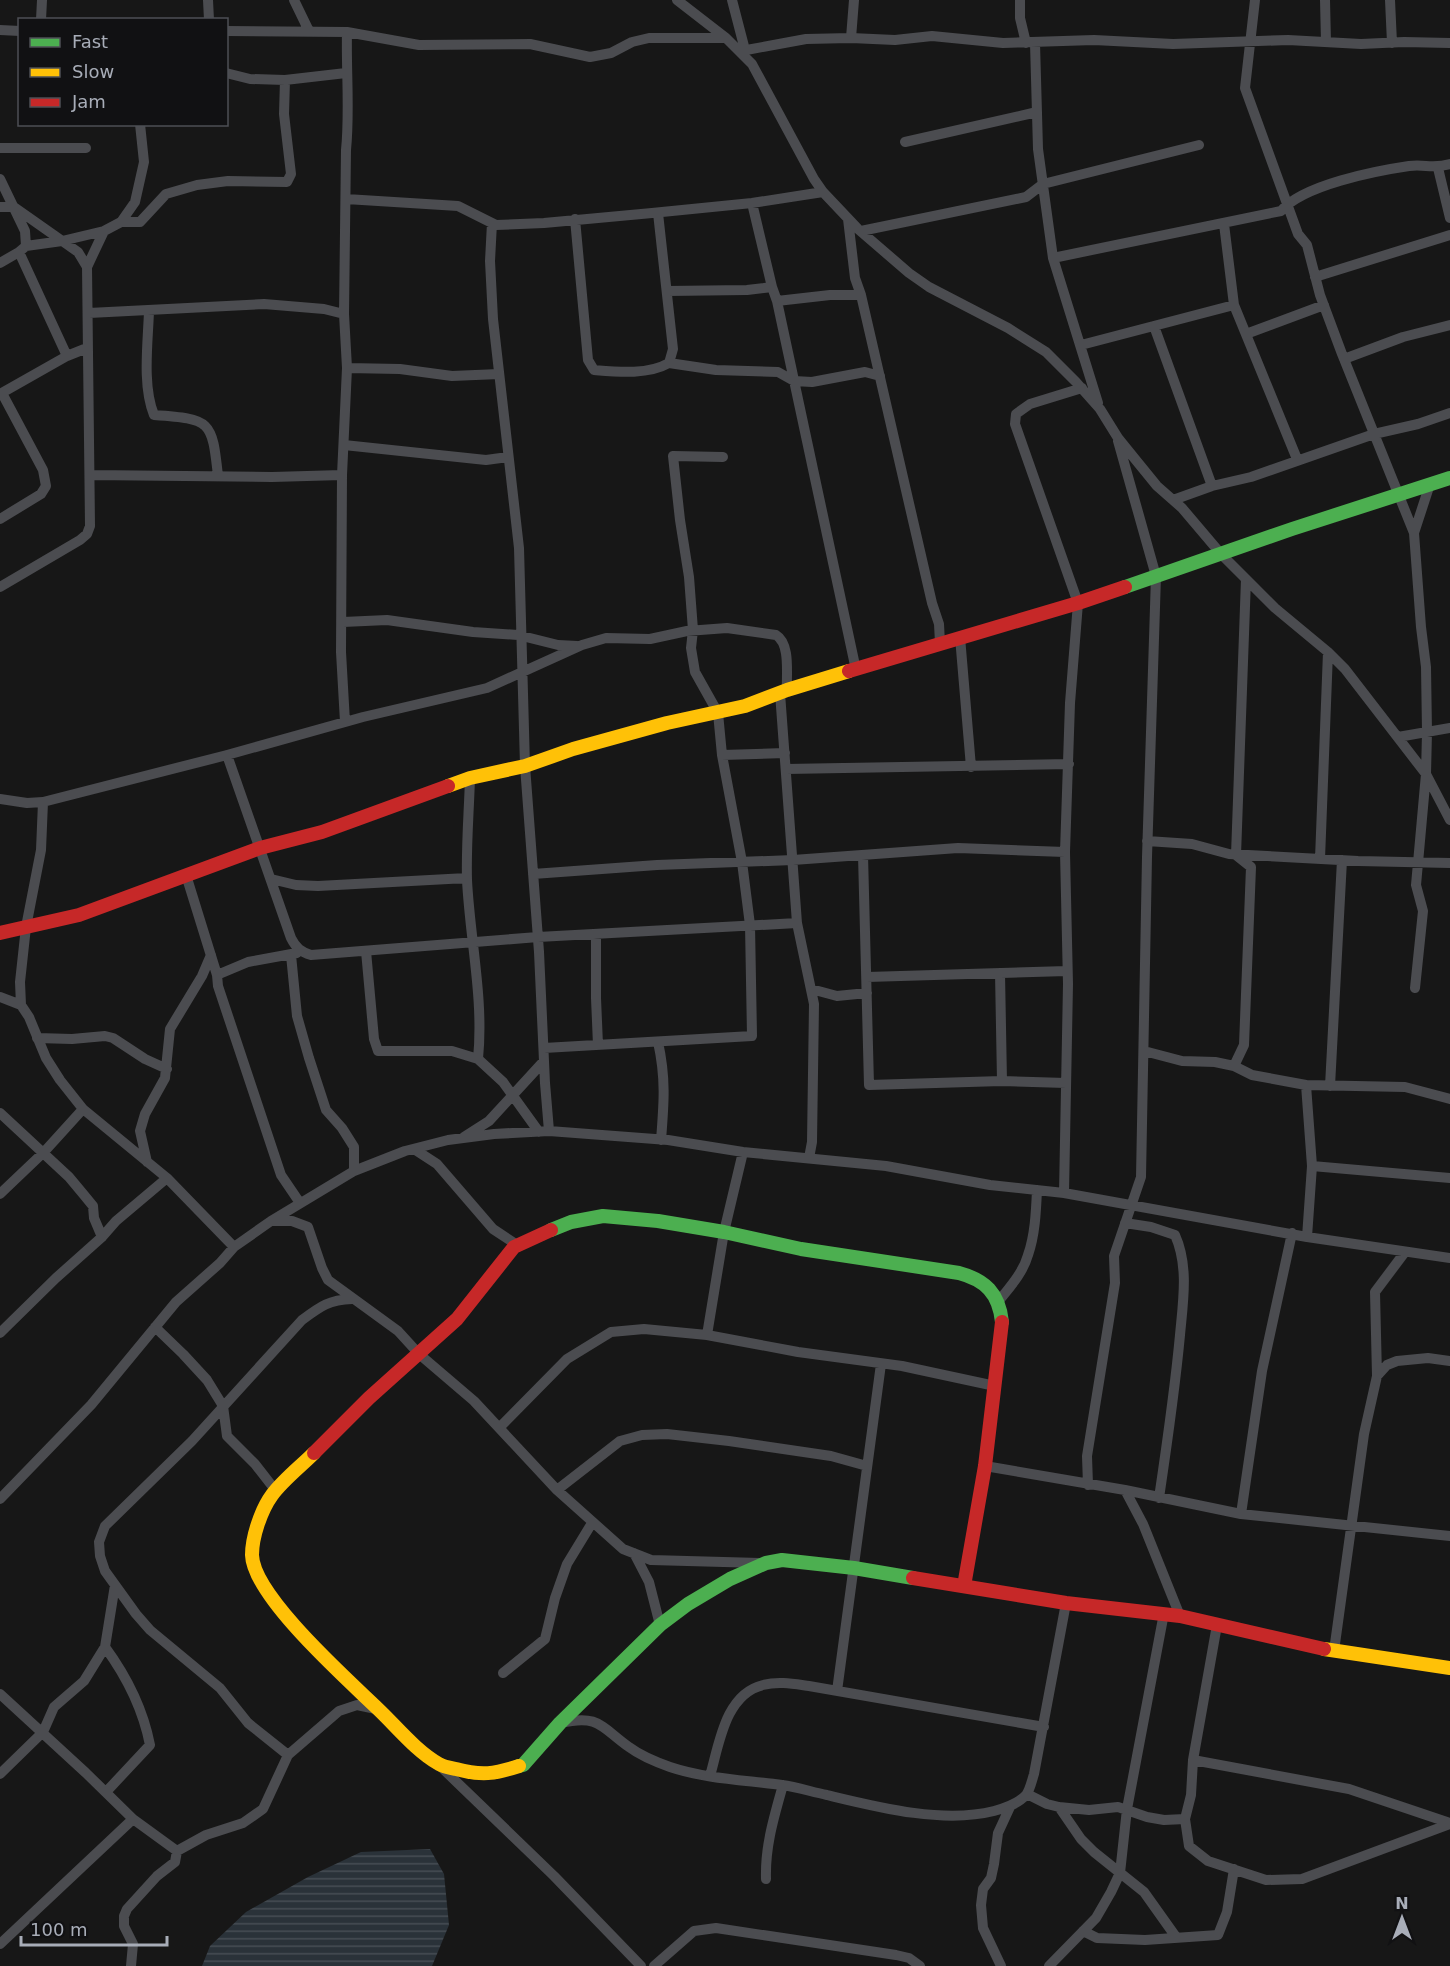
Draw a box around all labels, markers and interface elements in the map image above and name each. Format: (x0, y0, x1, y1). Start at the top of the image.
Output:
legend (18, 18, 228, 126)
text: Fast (72, 31, 108, 52)
text: Slow (72, 61, 114, 82)
text: Jam (71, 91, 106, 112)
north arrow (1372, 1888, 1432, 1948)
text: N (1395, 1894, 1409, 1913)
scale bar (21, 1909, 166, 1947)
text: 100 m (30, 1919, 88, 1940)

